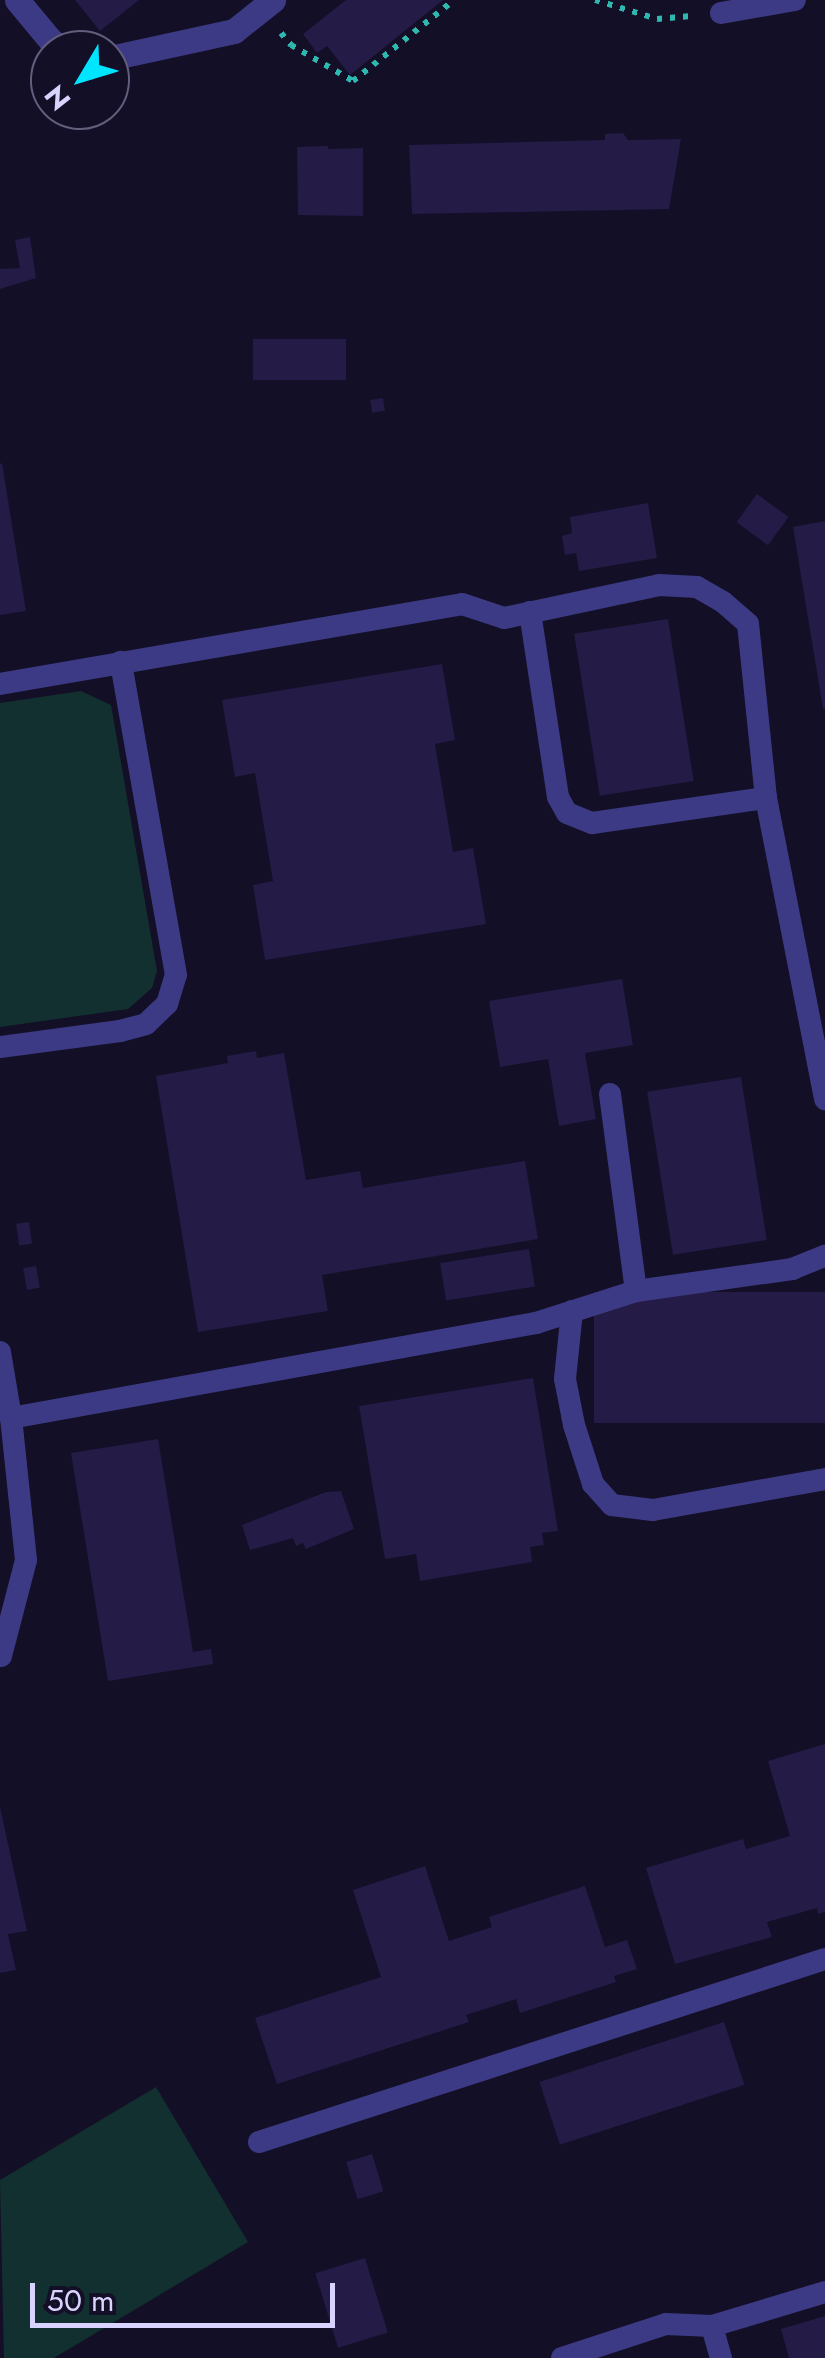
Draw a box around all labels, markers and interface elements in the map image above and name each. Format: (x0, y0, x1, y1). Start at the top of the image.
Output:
north arrow (30, 30, 130, 130)
text: N (35, 76, 81, 119)
scale bar (35, 2263, 340, 2325)
text: 50 m (47, 2279, 114, 2322)

